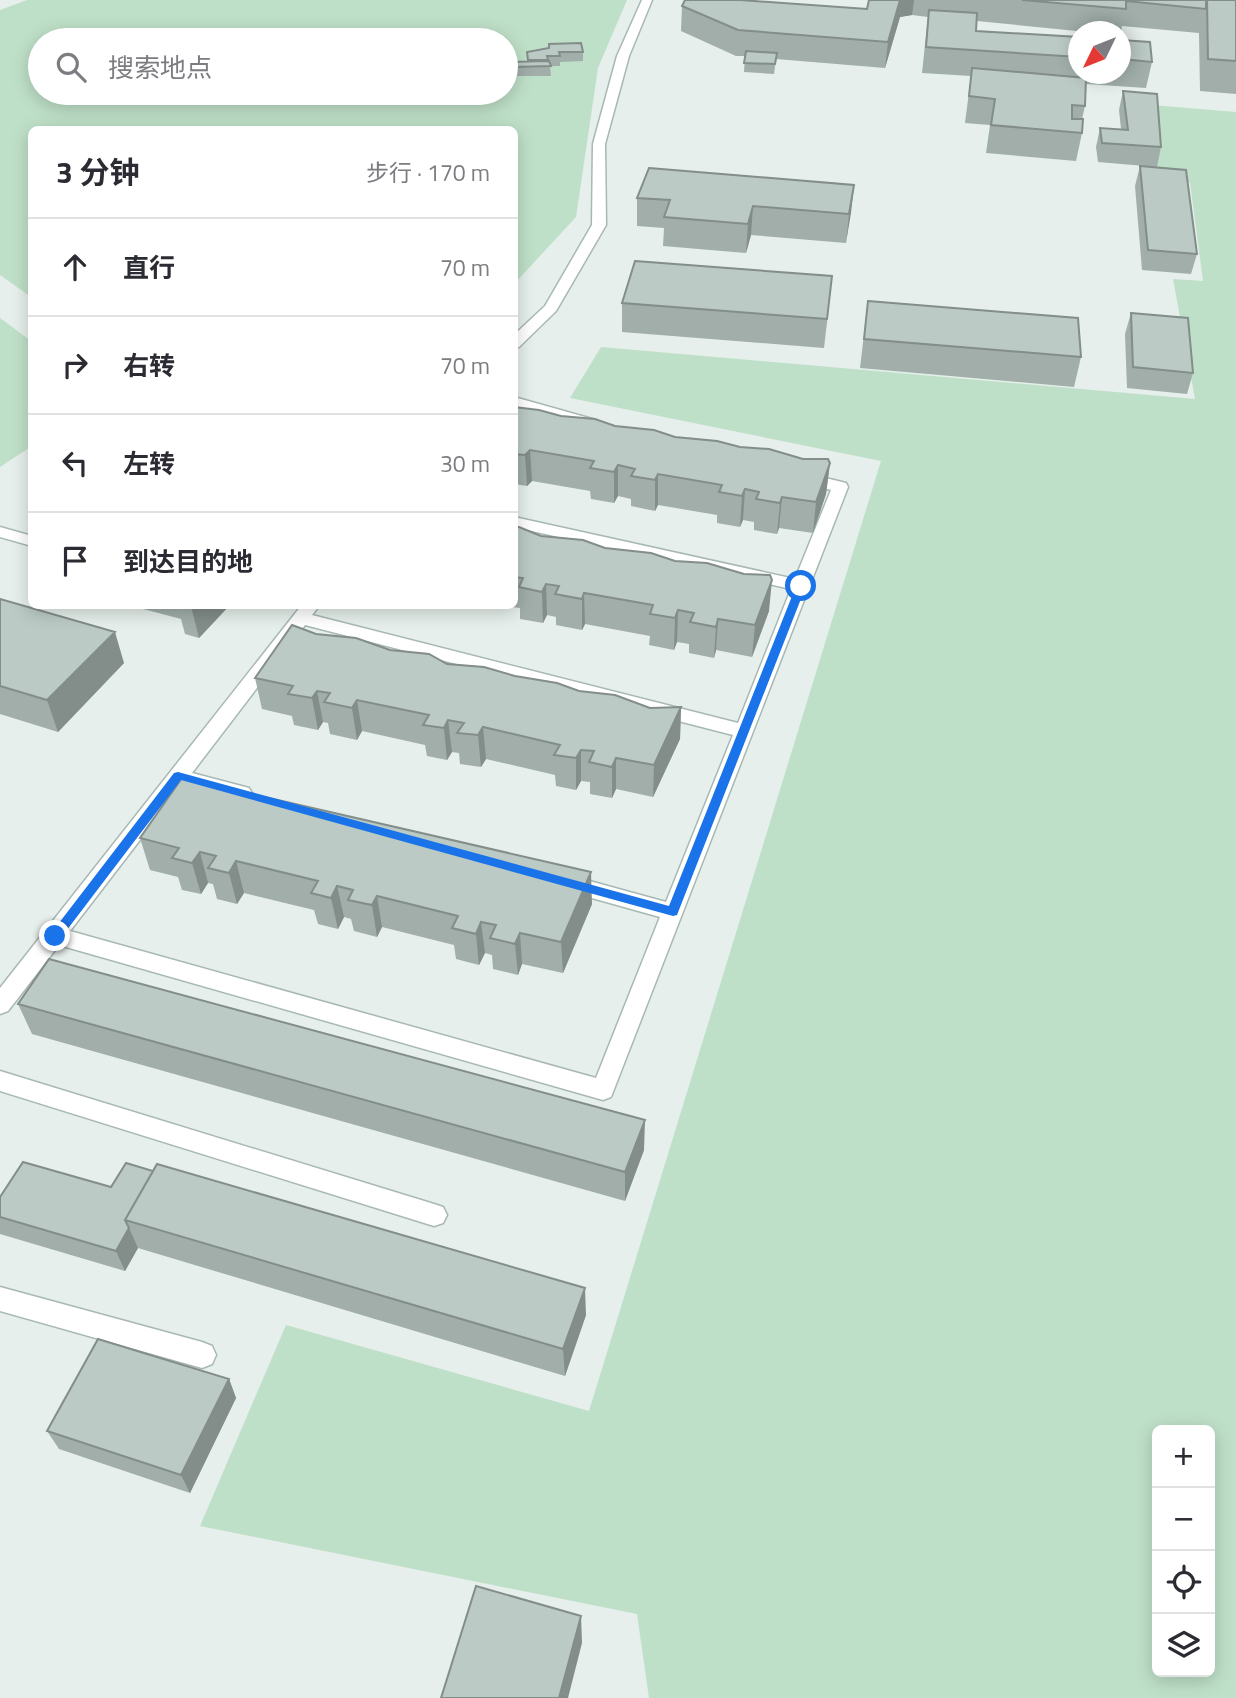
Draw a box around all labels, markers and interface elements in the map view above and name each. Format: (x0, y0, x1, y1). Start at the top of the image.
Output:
north arrow (1068, 21, 1131, 84)
search box (28, 28, 518, 105)
icon: search (52, 48, 90, 86)
text: 搜索地点 (108, 48, 212, 87)
text: 3 分钟 (56, 149, 139, 195)
text: 步行 · 170 m (366, 155, 490, 190)
icon: ahead (56, 248, 94, 286)
text: 直行 (123, 248, 175, 287)
text: 70 m (440, 250, 490, 285)
icon: right (56, 346, 94, 384)
text: 右转 (123, 346, 175, 385)
text: 70 m (440, 348, 490, 383)
icon: left (56, 444, 94, 482)
text: 左转 (123, 444, 175, 483)
text: 30 m (440, 446, 490, 481)
icon: arrive (56, 542, 94, 580)
text: 到达目的地 (123, 542, 253, 581)
route start (785, 570, 816, 601)
route end (39, 920, 70, 951)
map controls (1152, 1425, 1215, 1677)
button: + (1152, 1425, 1215, 1488)
button: − (1152, 1488, 1215, 1551)
button: locate (1152, 1551, 1215, 1614)
button: layers (1152, 1614, 1215, 1677)

